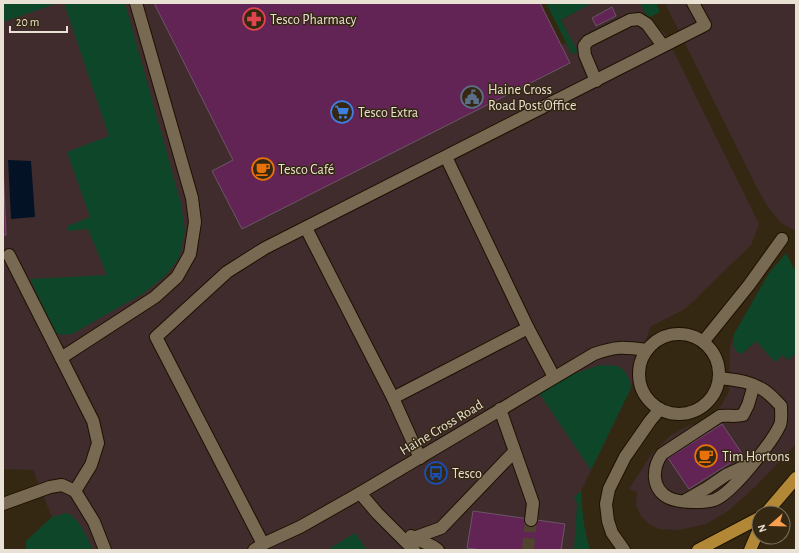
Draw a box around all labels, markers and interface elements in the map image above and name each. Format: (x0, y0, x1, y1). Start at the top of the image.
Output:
pharmacy icon: Tesco Pharmacy (241, 6, 267, 32)
scale bar (10, 8, 67, 34)
place label: Tesco Pharmacy (270, 13, 357, 27)
text: 20 m (16, 16, 39, 28)
place label: Haine Cross Road Post Office (488, 83, 576, 113)
public building icon: Haine Cross Road Post Office (459, 84, 485, 110)
supermarket icon: Tesco Extra (329, 99, 355, 125)
place label: Tesco Extra (358, 106, 419, 120)
cafe icon: Tesco Café (250, 156, 276, 182)
place label: Tesco Café (278, 163, 334, 177)
street label: Haine Cross Road (398, 398, 485, 458)
cafe icon: Tim Hortons (693, 443, 719, 469)
place label: Tim Hortons (722, 450, 790, 464)
bus stop icon: Tesco (423, 460, 449, 486)
place label: Tesco (452, 467, 482, 481)
north arrow (751, 505, 791, 545)
text: N (756, 523, 769, 534)

